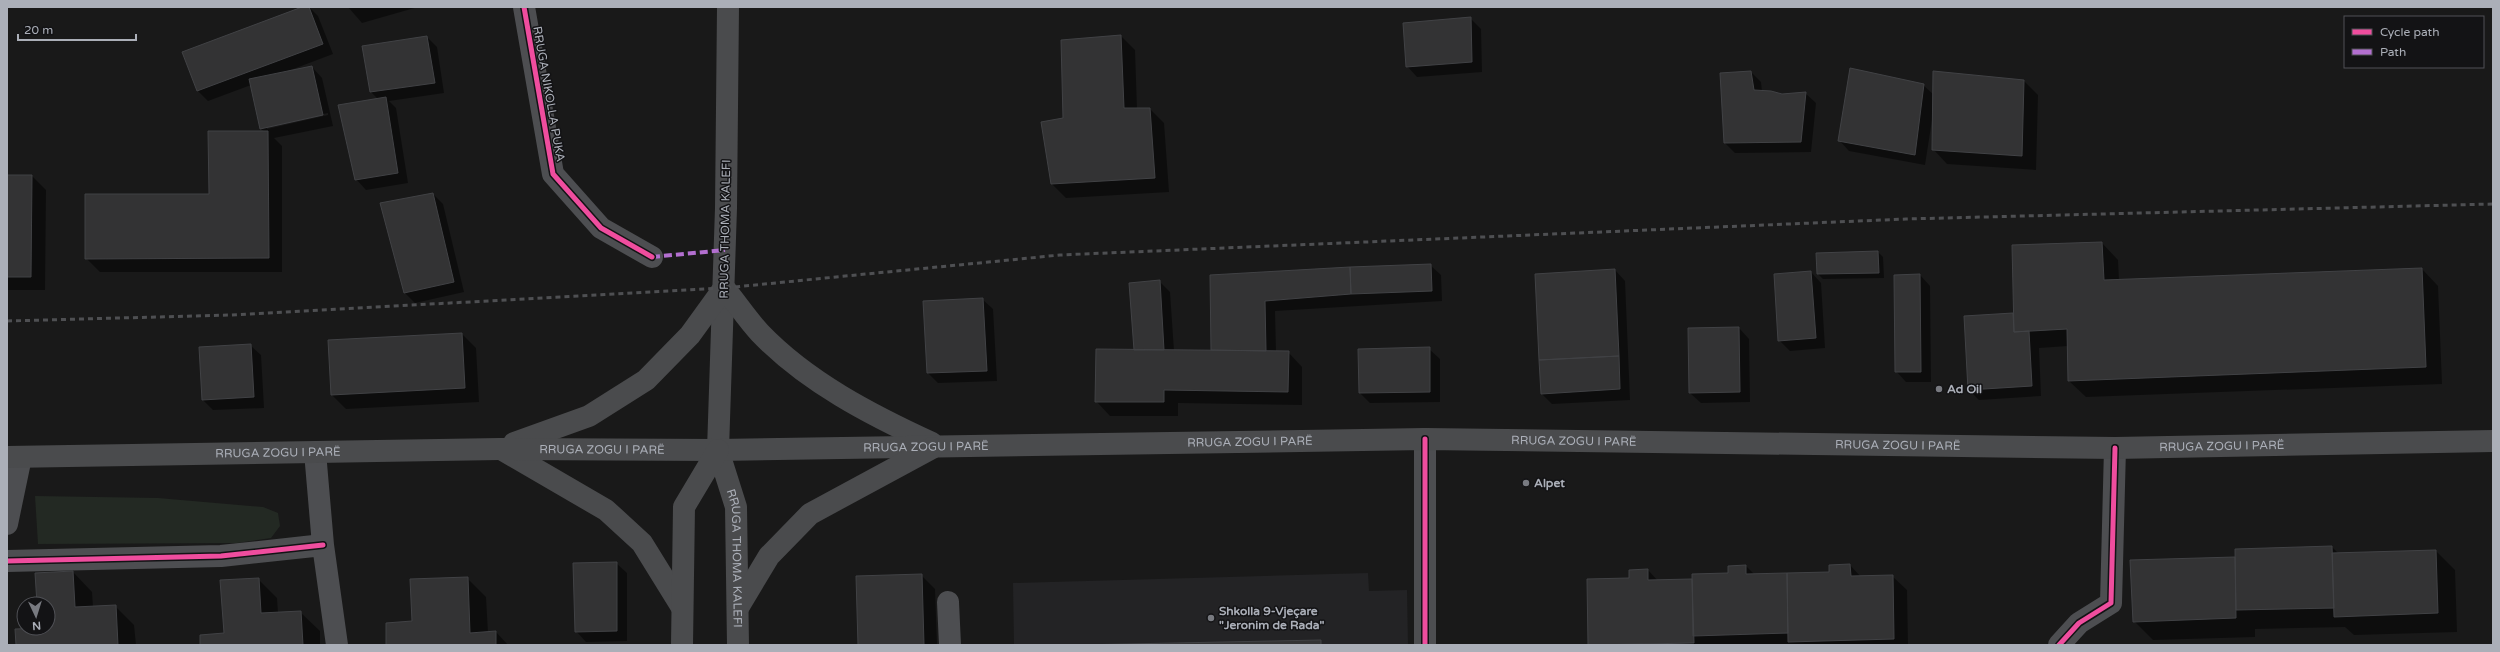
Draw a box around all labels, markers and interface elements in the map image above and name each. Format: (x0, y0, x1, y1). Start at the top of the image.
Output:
scale bar (18, 16, 136, 42)
legend (2344, 16, 2484, 68)
text: 20 m (24, 23, 53, 37)
street label: RRUGA NIKOLLA PUKA (530, 25, 568, 163)
text: Cycle path (2380, 25, 2439, 39)
text: Path (2380, 45, 2406, 59)
street label: RRUGA THOMA KALEFI (717, 159, 733, 299)
place label: Ad Oil (1947, 382, 1982, 396)
marker: Ad Oil (1934, 384, 1944, 394)
street label: RRUGA ZOGU I PARË (1511, 433, 1637, 449)
street label: RRUGA ZOGU I PARË (1187, 434, 1313, 450)
street label: RRUGA ZOGU I PARË (1835, 437, 1961, 453)
street label: RRUGA ZOGU I PARË (2159, 438, 2285, 454)
street label: RRUGA ZOGU I PARË (863, 439, 989, 455)
street label: RRUGA ZOGU I PARË (539, 442, 665, 457)
street label: RRUGA ZOGU I PARË (215, 445, 341, 461)
place label: Alpet (1534, 476, 1565, 491)
marker: Alpet (1521, 478, 1531, 488)
street label: RRUGA THOMA KALEFI (724, 487, 745, 628)
north arrow (16, 596, 56, 636)
place label: Shkolla 9-Vjeçare "Jeronim de Rada" (1219, 604, 1325, 632)
marker: Shkolla 9-Vjeçare "Jeronim de Rada" (1206, 613, 1216, 623)
text: N (32, 619, 42, 632)

